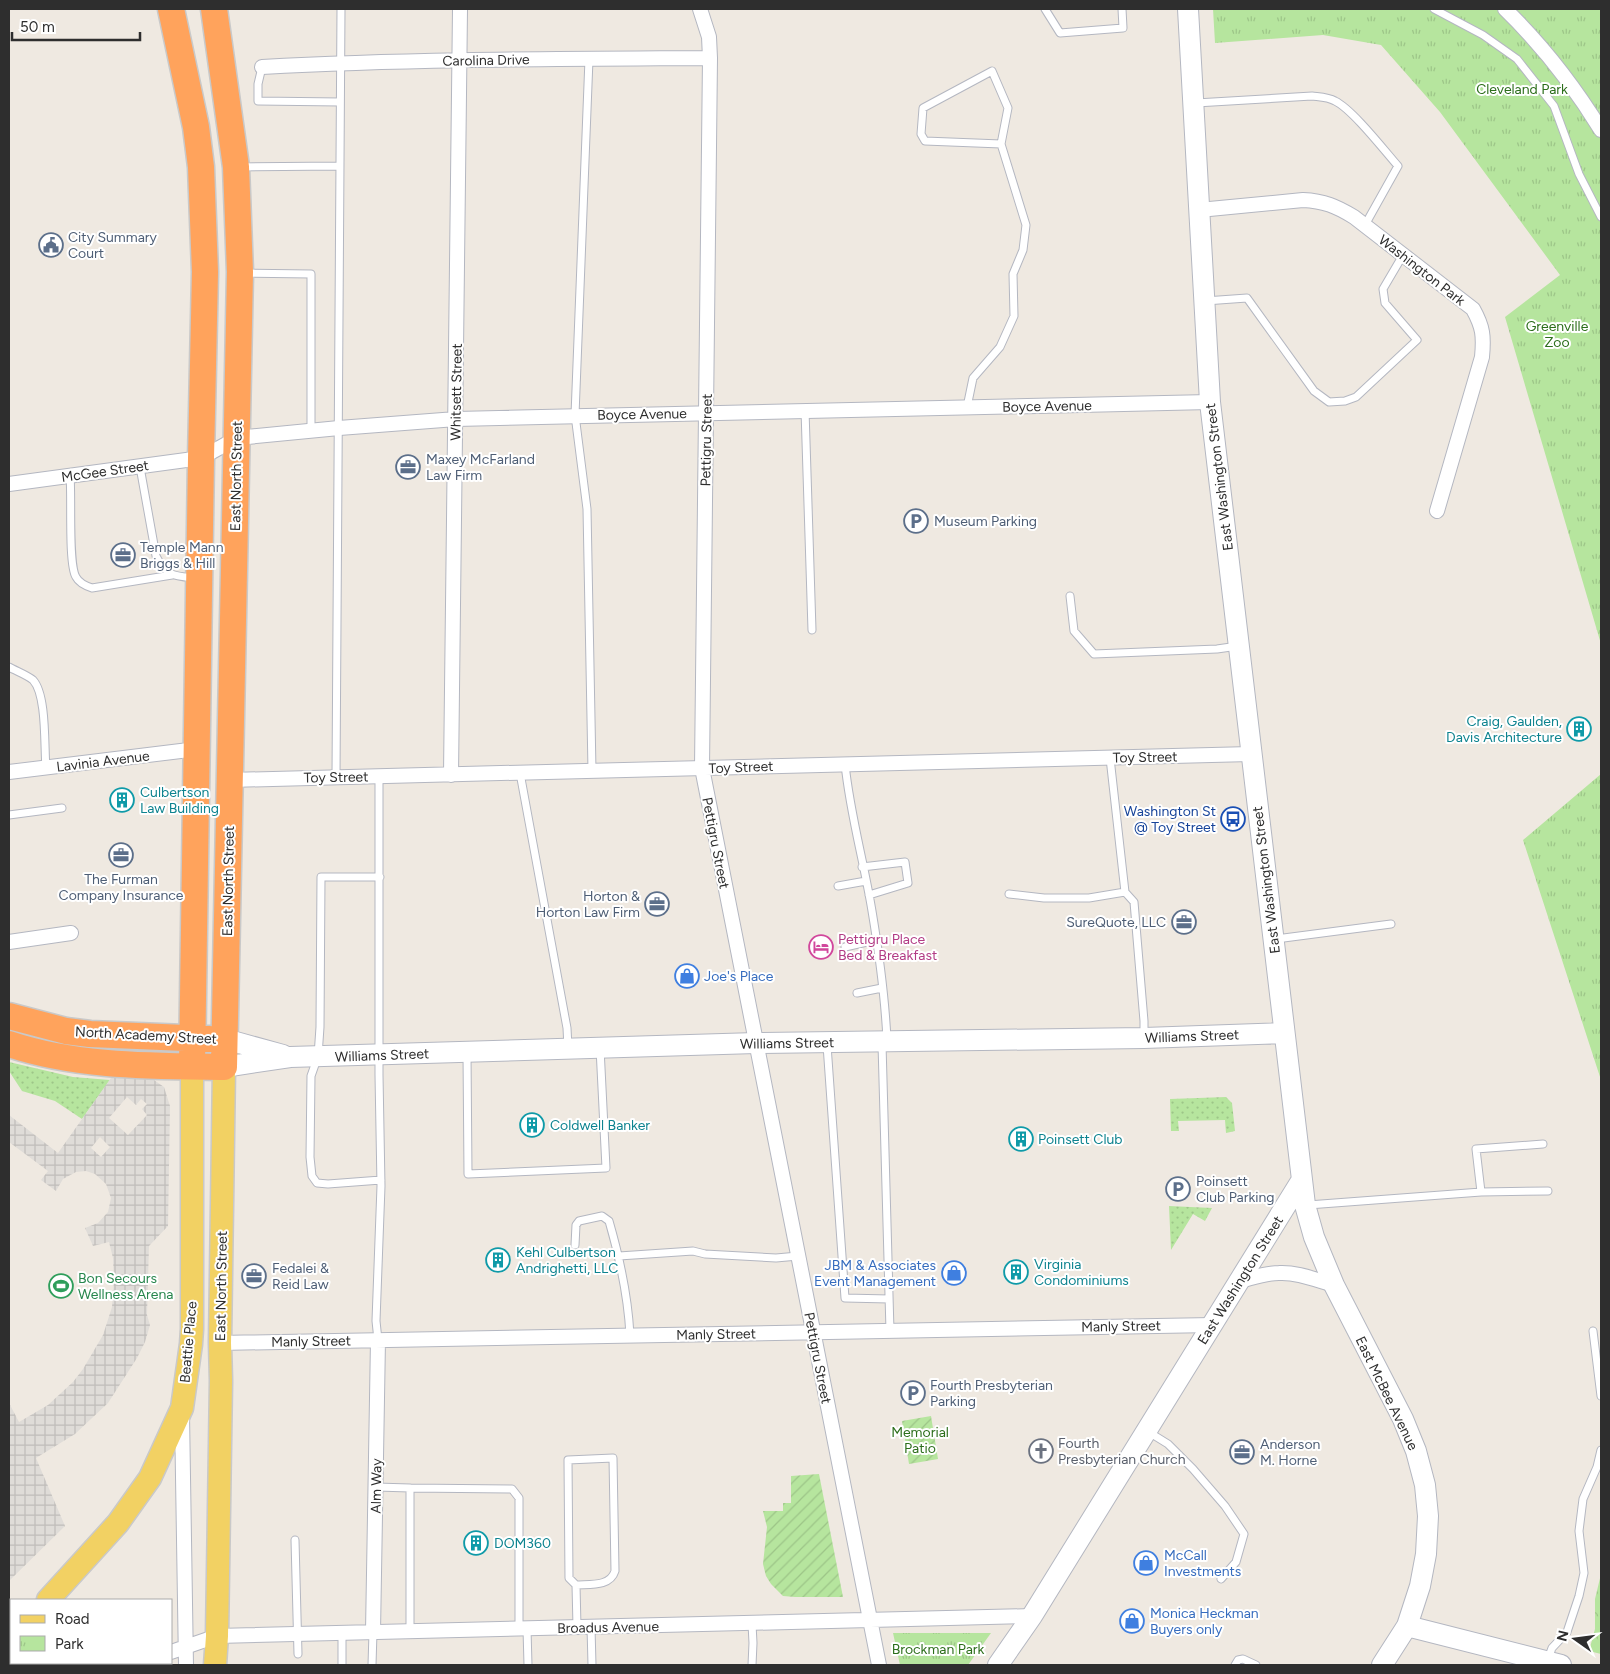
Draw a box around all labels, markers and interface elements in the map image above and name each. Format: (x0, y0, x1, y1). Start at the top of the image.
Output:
scale bar (12, 10, 140, 42)
text: 50 m (20, 18, 55, 36)
street label: Carolina Drive (442, 51, 530, 70)
park label: Cleveland Park (1476, 81, 1568, 98)
place label: City Summary Court (68, 229, 158, 262)
street label: Washington Park (1375, 231, 1468, 310)
public building icon: City Summary Court (38, 232, 64, 258)
park label: Greenville Zoo (1526, 318, 1589, 351)
street label: Whitsett Street (447, 343, 466, 441)
street label: Pettigru Street (697, 393, 716, 487)
street label: Boyce Avenue (1002, 397, 1092, 416)
street label: East Washington Street (1202, 402, 1237, 552)
street label: Boyce Avenue (597, 405, 687, 424)
street label: East North Street (227, 421, 246, 531)
place label: Maxey McFarland Law Firm (426, 451, 535, 484)
office icon: Maxey McFarland Law Firm (395, 454, 421, 480)
street label: McGee Street (60, 457, 150, 486)
parking icon: Museum Parking (903, 508, 929, 534)
place label: Museum Parking (934, 513, 1037, 530)
place label: Temple Mann Briggs & Hill (140, 539, 224, 572)
office icon: Temple Mann Briggs & Hill (110, 542, 136, 568)
place label: Craig, Gaulden, Davis Architecture (1446, 713, 1562, 746)
building icon: Craig, Gaulden, Davis Architecture (1566, 716, 1592, 742)
street label: Lavinia Avenue (55, 747, 151, 776)
street label: Toy Street (1112, 748, 1178, 767)
street label: Toy Street (708, 758, 774, 777)
street label: Toy Street (303, 768, 369, 787)
place label: Culbertson Law Building (140, 784, 219, 817)
building icon: Culbertson Law Building (109, 787, 135, 813)
street label: Pettigru Street (698, 796, 733, 890)
place label: Washington St @ Toy Street (1124, 803, 1216, 836)
street label: East Washington Street (1249, 805, 1284, 955)
bus stop icon: Washington St @ Toy Street (1220, 806, 1246, 832)
street label: East North Street (219, 826, 238, 936)
office icon: The Furman Company Insurance (108, 842, 134, 868)
place label: The Furman Company Insurance (59, 871, 184, 904)
place label: Horton & Horton Law Firm (536, 888, 640, 921)
office icon: Horton & Horton Law Firm (644, 891, 670, 917)
office icon: SureQuote, LLC (1171, 909, 1197, 935)
place label: SureQuote, LLC (1066, 914, 1166, 931)
place label: Pettigru Place Bed & Breakfast (838, 931, 937, 964)
hotel icon: Pettigru Place Bed & Breakfast (808, 934, 834, 960)
shop icon: Joe's Place (674, 963, 700, 989)
place label: Joe's Place (704, 968, 774, 985)
street label: North Academy Street (75, 1023, 217, 1048)
street label: Williams Street (1145, 1026, 1239, 1047)
street label: Williams Street (740, 1034, 834, 1053)
street label: Williams Street (335, 1045, 429, 1066)
building icon: Coldwell Banker (519, 1112, 545, 1138)
place label: Coldwell Banker (550, 1117, 650, 1134)
building icon: Poinsett Club (1008, 1126, 1034, 1152)
place label: Poinsett Club (1038, 1131, 1123, 1148)
place label: Poinsett Club Parking (1196, 1173, 1275, 1206)
parking icon: Poinsett Club Parking (1165, 1176, 1191, 1202)
street label: East Washington Street (1194, 1213, 1287, 1348)
street label: East North Street (212, 1231, 231, 1341)
place label: Kehl Culbertson Andrighetti, LLC (516, 1244, 618, 1277)
building icon: Kehl Culbertson Andrighetti, LLC (485, 1247, 511, 1273)
place label: Virginia Condominiums (1034, 1256, 1129, 1289)
place label: JBM & Associates Event Management (814, 1257, 936, 1290)
building icon: Virginia Condominiums (1003, 1259, 1029, 1285)
place label: Fedalei & Reid Law (272, 1260, 329, 1293)
shop icon: JBM & Associates Event Management (941, 1260, 967, 1286)
office icon: Fedalei & Reid Law (241, 1263, 267, 1289)
place label: Bon Secours Wellness Arena (78, 1270, 173, 1303)
sports icon: Bon Secours Wellness Arena (48, 1273, 74, 1299)
street label: Beattie Place (176, 1300, 201, 1384)
street label: Pettigru Street (800, 1311, 835, 1405)
street label: Manly Street (1081, 1317, 1161, 1336)
street label: Manly Street (676, 1325, 756, 1344)
street label: Manly Street (271, 1332, 351, 1351)
street label: East McBee Avenue (1352, 1333, 1422, 1453)
place label: Fourth Presbyterian Parking (930, 1377, 1053, 1410)
parking icon: Fourth Presbyterian Parking (900, 1380, 926, 1406)
park label: Memorial Patio (891, 1424, 949, 1457)
place label: Fourth Presbyterian Church (1058, 1435, 1186, 1468)
place label: Anderson M. Horne (1260, 1436, 1321, 1469)
church icon: Fourth Presbyterian Church (1028, 1438, 1054, 1464)
office icon: Anderson M. Horne (1229, 1439, 1255, 1465)
street label: Alm Way (368, 1458, 385, 1514)
building icon: DOM360 (463, 1530, 489, 1556)
place label: DOM360 (494, 1535, 551, 1552)
place label: McCall Investments (1164, 1547, 1241, 1580)
shop icon: McCall Investments (1133, 1550, 1159, 1576)
legend (10, 1599, 172, 1664)
place label: Monica Heckman Buyers only (1150, 1605, 1259, 1638)
shop icon: Monica Heckman Buyers only (1119, 1608, 1145, 1634)
text: Road (55, 1610, 90, 1628)
north arrow (1550, 1614, 1600, 1664)
street label: Broadus Avenue (557, 1618, 659, 1637)
text: N (1553, 1629, 1572, 1643)
text: Park (55, 1635, 84, 1653)
park label: Brockman Park (892, 1641, 985, 1658)

